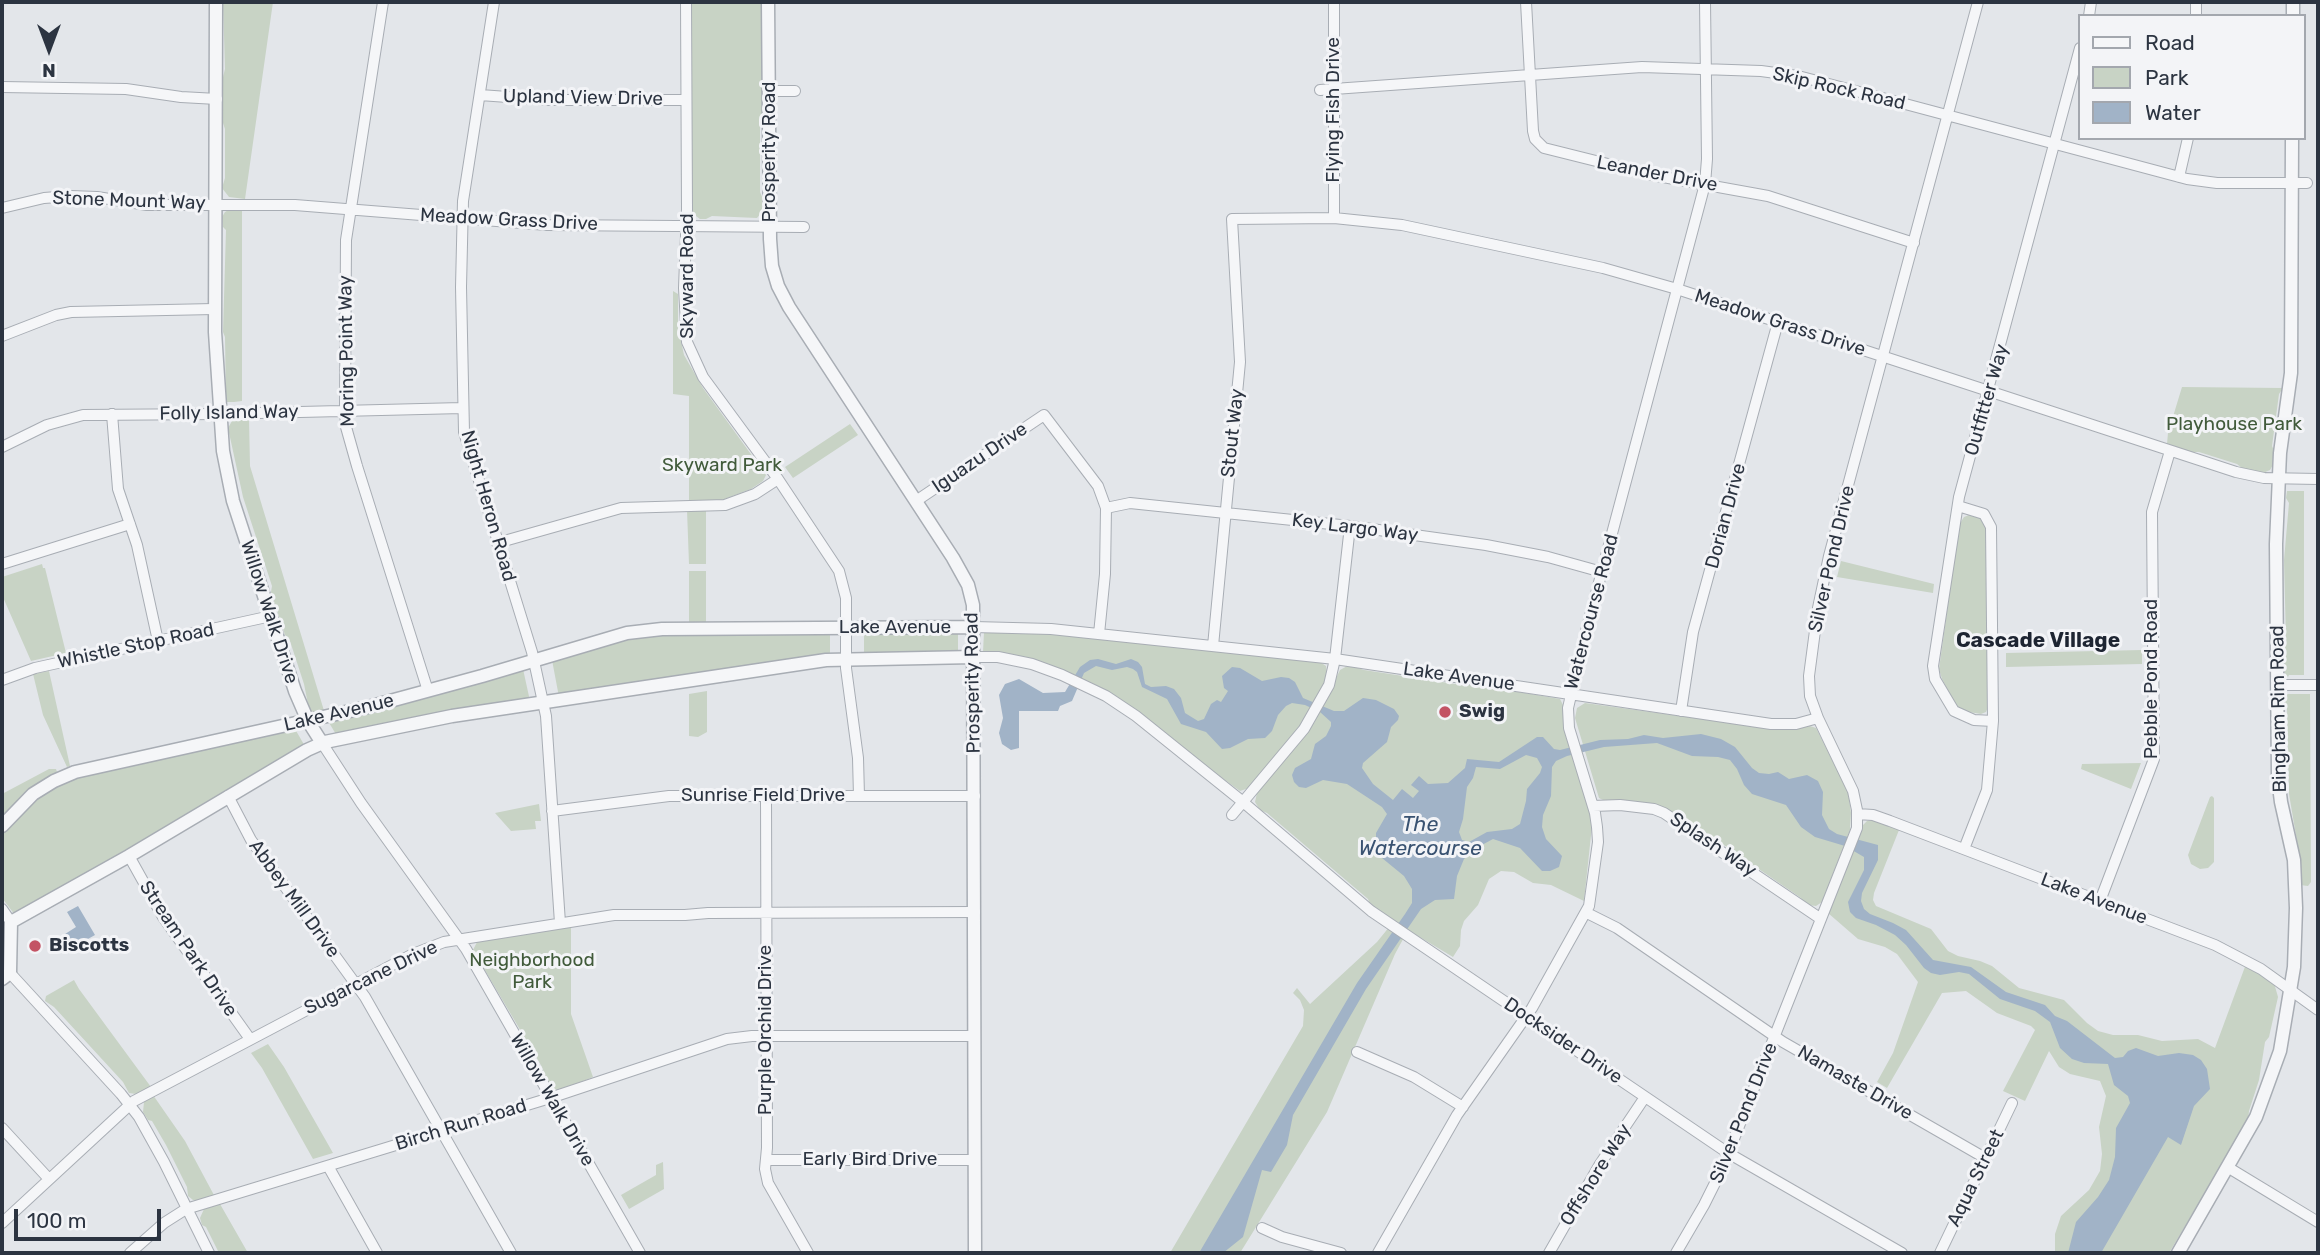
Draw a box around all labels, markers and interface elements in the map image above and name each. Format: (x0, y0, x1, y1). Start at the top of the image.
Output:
north arrow (14, 14, 84, 84)
legend (2078, 14, 2306, 140)
text: Road (2145, 30, 2195, 55)
street label: Flying Fish Drive (1323, 37, 1345, 183)
text: N (42, 59, 56, 82)
street label: Skip Rock Road (1770, 63, 1908, 115)
text: Park (2145, 65, 2189, 90)
street label: Prosperity Road (759, 81, 781, 223)
street label: Upland View Drive (503, 85, 663, 111)
text: Water (2145, 100, 2201, 125)
street label: Leander Drive (1595, 151, 1719, 197)
street label: Stone Mount Way (52, 187, 206, 215)
street label: Meadow Grass Drive (419, 204, 599, 236)
street label: Skyward Road (677, 213, 699, 339)
street label: Moring Point Way (334, 275, 360, 427)
street label: Meadow Grass Drive (1692, 285, 1868, 361)
street label: Outfitter Way (1960, 342, 2014, 458)
street label: Stout Way (1217, 387, 1249, 479)
street label: Folly Island Way (159, 400, 299, 426)
park label: Playhouse Park (2166, 414, 2302, 436)
street label: Iguazu Drive (928, 418, 1032, 498)
street label: Night Heron Road (456, 428, 520, 584)
park label: Skyward Park (662, 455, 782, 477)
street label: Dorian Drive (1701, 461, 1751, 571)
street label: Silver Pond Drive (1804, 483, 1860, 635)
street label: Key Largo Way (1291, 509, 1419, 547)
street label: Watercourse Road (1560, 532, 1624, 692)
street label: Willow Walk Drive (235, 537, 303, 687)
street label: Pebble Pond Road (2141, 599, 2163, 759)
street label: Prosperity Road (960, 612, 986, 754)
street label: Lake Avenue (839, 617, 951, 639)
street label: Whistle Stop Road (56, 618, 216, 674)
street label: Bingham Rim Road (2266, 625, 2292, 793)
district label: Cascade Village (1956, 628, 2120, 654)
street label: Lake Avenue (1402, 658, 1516, 696)
street label: Lake Avenue (282, 689, 396, 737)
place label: Swig (1459, 701, 1505, 723)
marker: Swig (1437, 704, 1453, 720)
street label: Sunrise Field Drive (681, 785, 845, 807)
street label: Splash Way (1665, 808, 1761, 882)
water label: The Watercourse (1358, 812, 1482, 862)
street label: Abbey Mill Drive (244, 836, 344, 962)
street label: Lake Avenue (2037, 868, 2151, 930)
street label: Stream Park Drive (134, 877, 242, 1021)
place label: Biscotts (49, 935, 129, 957)
street label: Sugarcane Drive (301, 936, 441, 1020)
marker: Biscotts (27, 938, 43, 954)
street label: Purple Orchid Drive (755, 945, 777, 1115)
park label: Neighborhood Park (469, 950, 595, 994)
street label: Docksider Drive (1499, 993, 1627, 1089)
street label: Willow Walk Drive (505, 1029, 599, 1171)
street label: Silver Pond Drive (1705, 1039, 1783, 1187)
street label: Namaste Drive (1793, 1041, 1917, 1125)
street label: Birch Run Road (393, 1094, 529, 1156)
street label: Offshore Way (1556, 1120, 1636, 1230)
street label: Aqua Street (1943, 1126, 2009, 1230)
street label: Early Bird Drive (803, 1149, 937, 1171)
scale bar (18, 1196, 164, 1240)
text: 100 m (27, 1208, 86, 1233)

